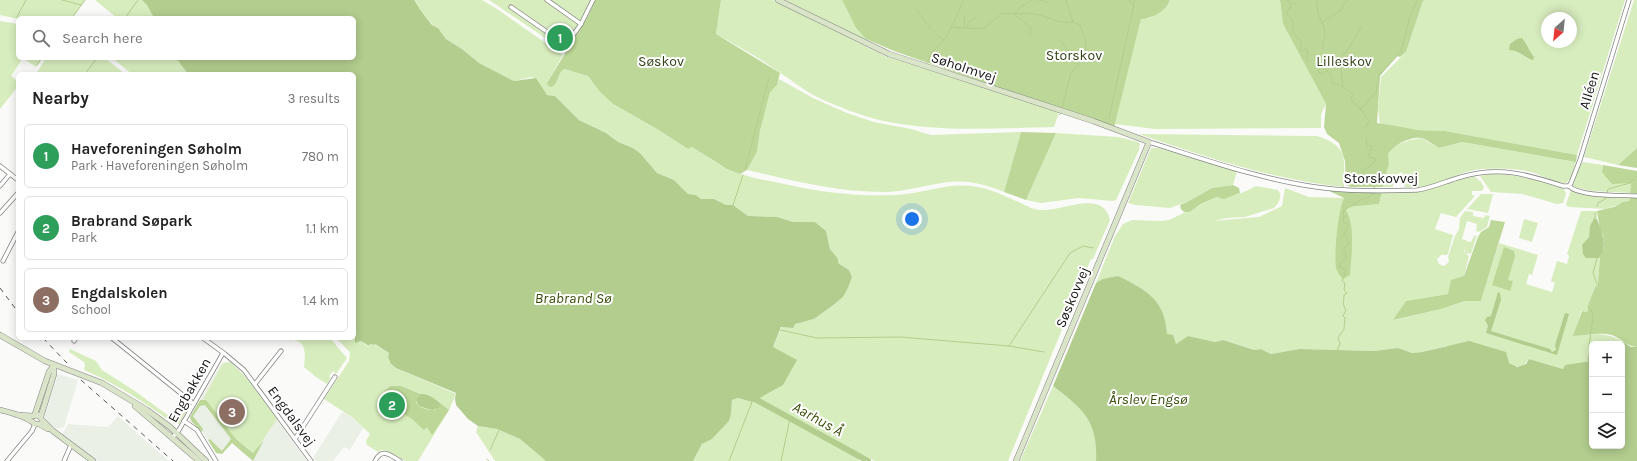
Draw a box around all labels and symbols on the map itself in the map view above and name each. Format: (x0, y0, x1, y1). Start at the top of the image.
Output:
north arrow (1541, 12, 1577, 48)
pin: 1 (547, 23, 573, 53)
park label: Storskov (1046, 47, 1102, 64)
street label: Søholmvej (929, 49, 999, 86)
park label: Søskov (638, 53, 684, 70)
park label: Lilleskov (1316, 53, 1372, 70)
street label: Alléen (1576, 69, 1603, 111)
street label: Storskovvej (1344, 170, 1418, 187)
your location (902, 209, 922, 229)
street label: Søskovvej (1052, 264, 1093, 330)
water label: Brabrand Sø (535, 289, 612, 307)
street label: Engbakken (164, 355, 215, 426)
street label: Engdalsvej (264, 383, 319, 450)
pin: 2 (379, 390, 405, 420)
water label: Årslev Engsø (1109, 390, 1188, 408)
pin: 3 (219, 397, 245, 427)
water label: Aarhus Å (790, 398, 847, 440)

